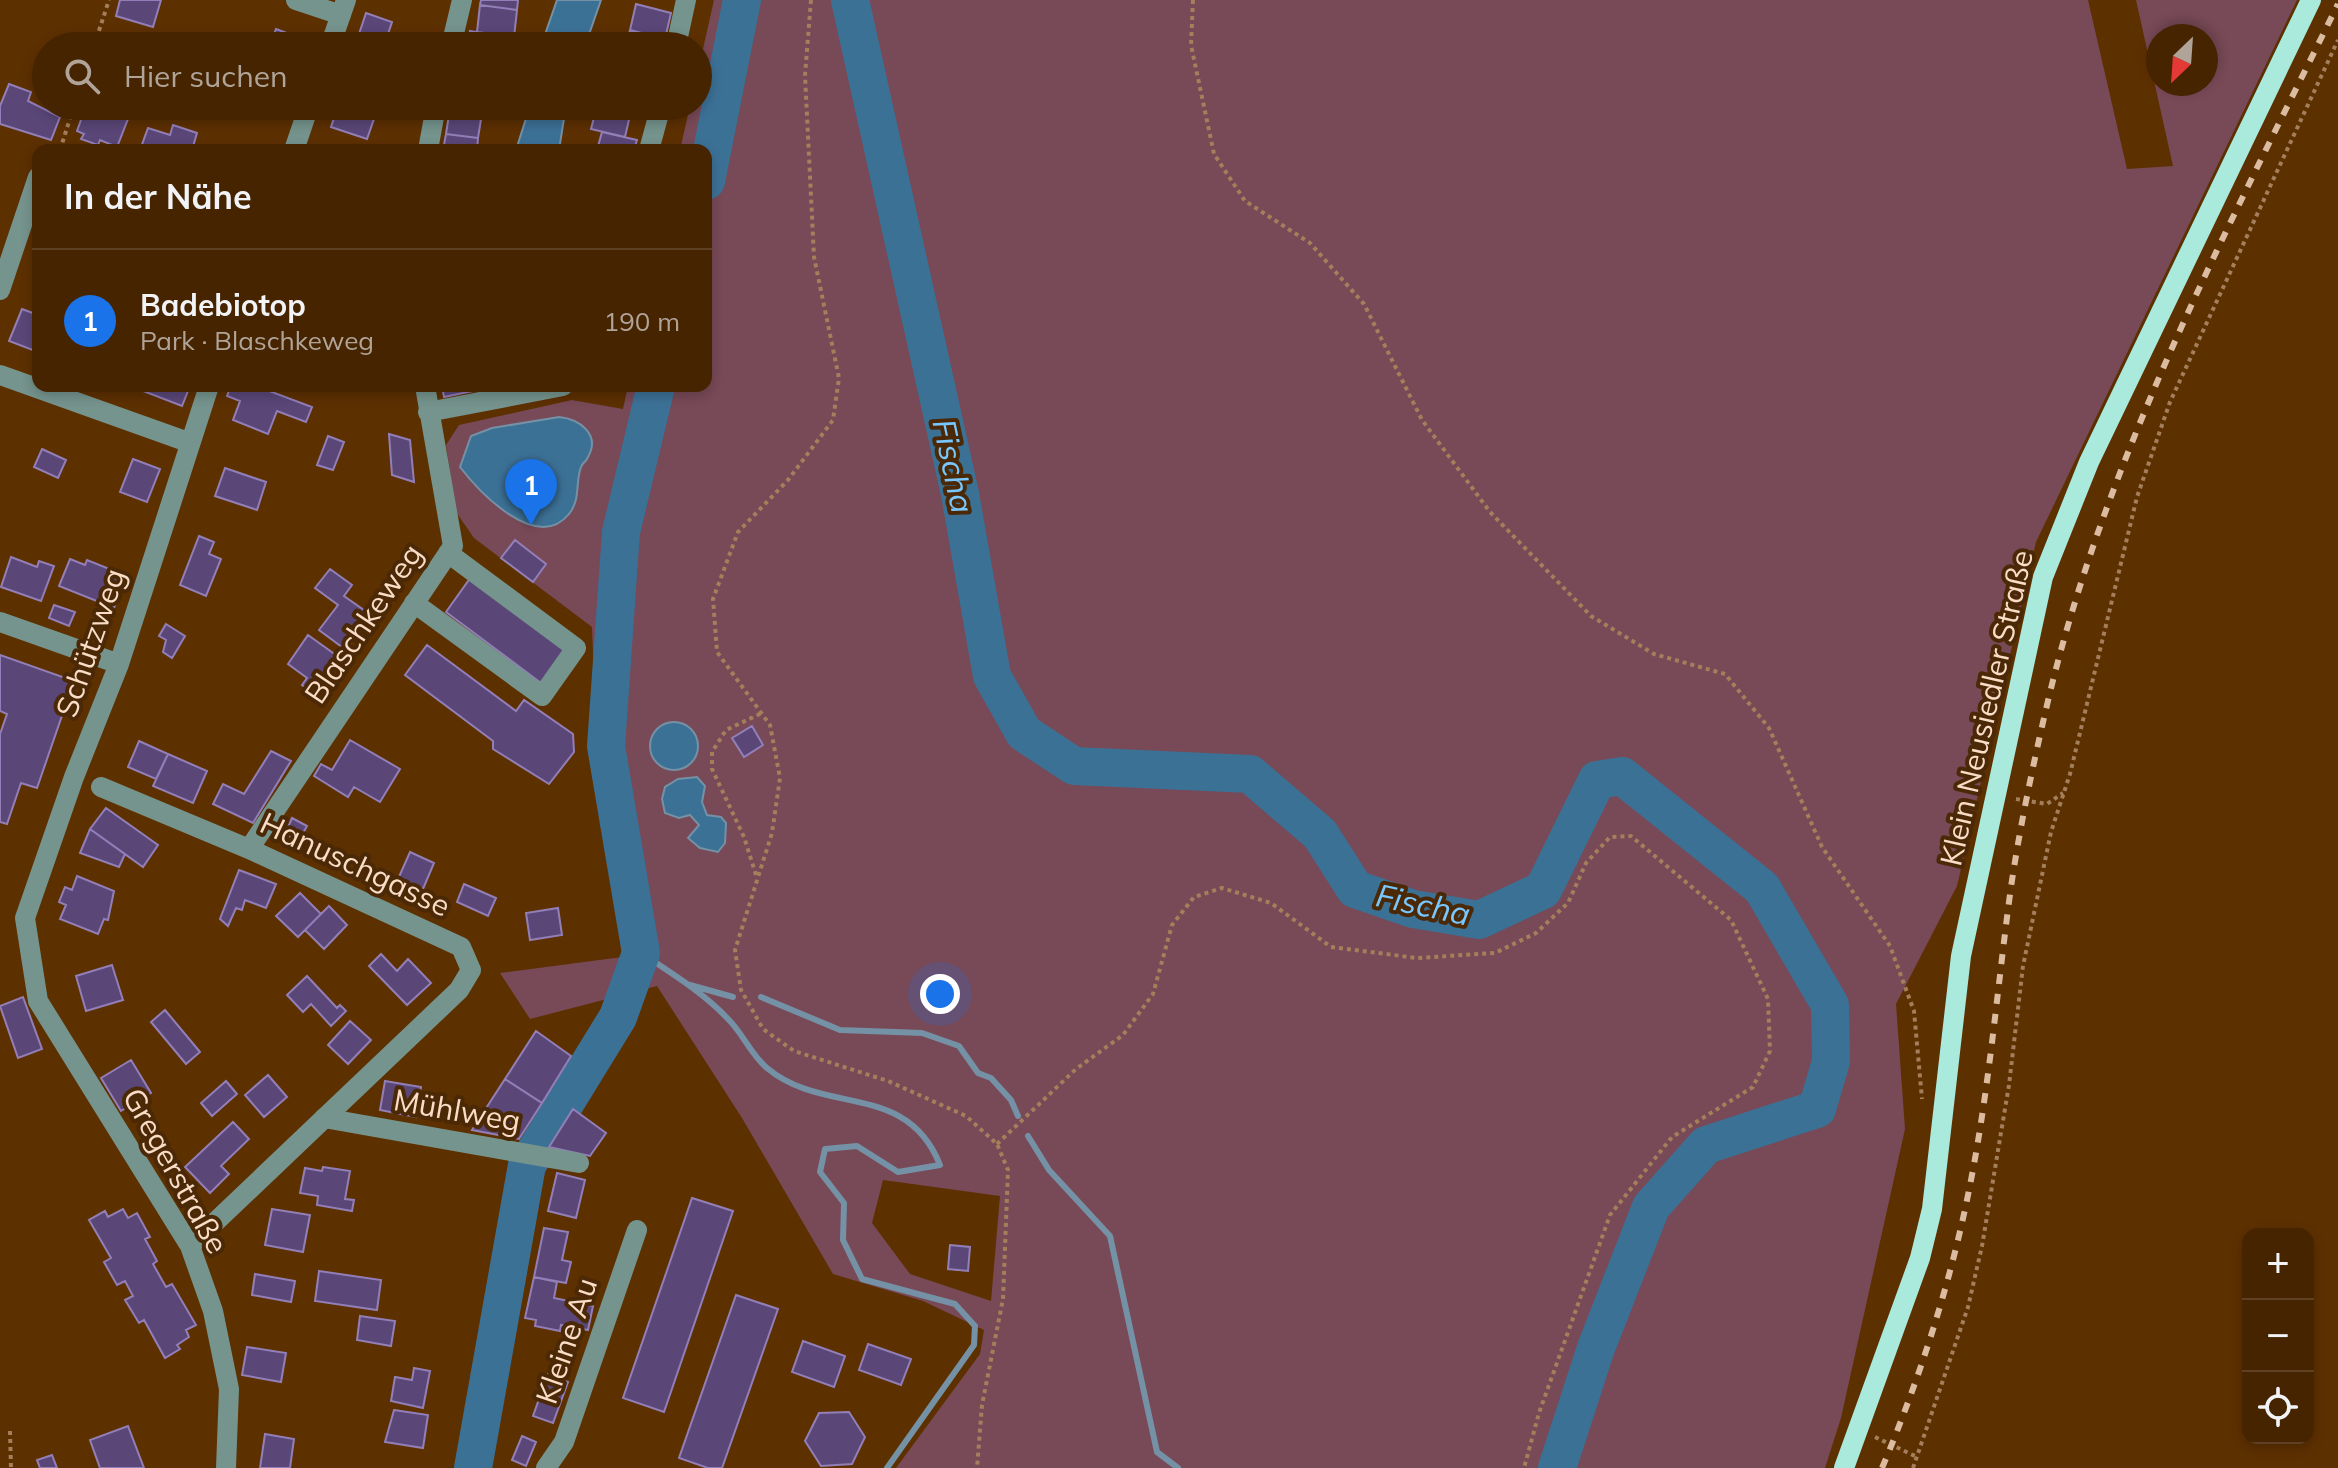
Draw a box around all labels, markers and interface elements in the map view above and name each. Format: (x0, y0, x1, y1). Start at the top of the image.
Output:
north arrow (2146, 24, 2218, 96)
search box (32, 32, 712, 120)
icon: search (60, 54, 104, 98)
text: Hier suchen (124, 57, 288, 95)
text: In der Nähe (64, 175, 252, 218)
text: Badebiotop (140, 286, 306, 324)
text: 1 (82, 305, 98, 338)
text: 190 m (604, 305, 680, 338)
text: Park · Blaschkeweg (140, 324, 374, 357)
water label: Fischa (925, 415, 983, 517)
pin: 1 (505, 459, 557, 525)
street label: Blaschkeweg (296, 536, 430, 710)
street label: Klein Neusiedler Straße (1931, 546, 2041, 869)
street label: Schützweg (47, 563, 133, 722)
street label: Hanuschgasse (254, 803, 457, 925)
water label: Fischa (1372, 875, 1474, 933)
your location (920, 974, 960, 1014)
street label: Mühlweg (391, 1080, 524, 1140)
street label: Gregerstraße (115, 1081, 237, 1260)
map controls (2242, 1228, 2314, 1444)
button: + (2242, 1228, 2314, 1300)
street label: Kleine Au (527, 1273, 605, 1409)
button: − (2242, 1300, 2314, 1372)
button: locate (2242, 1372, 2314, 1444)

